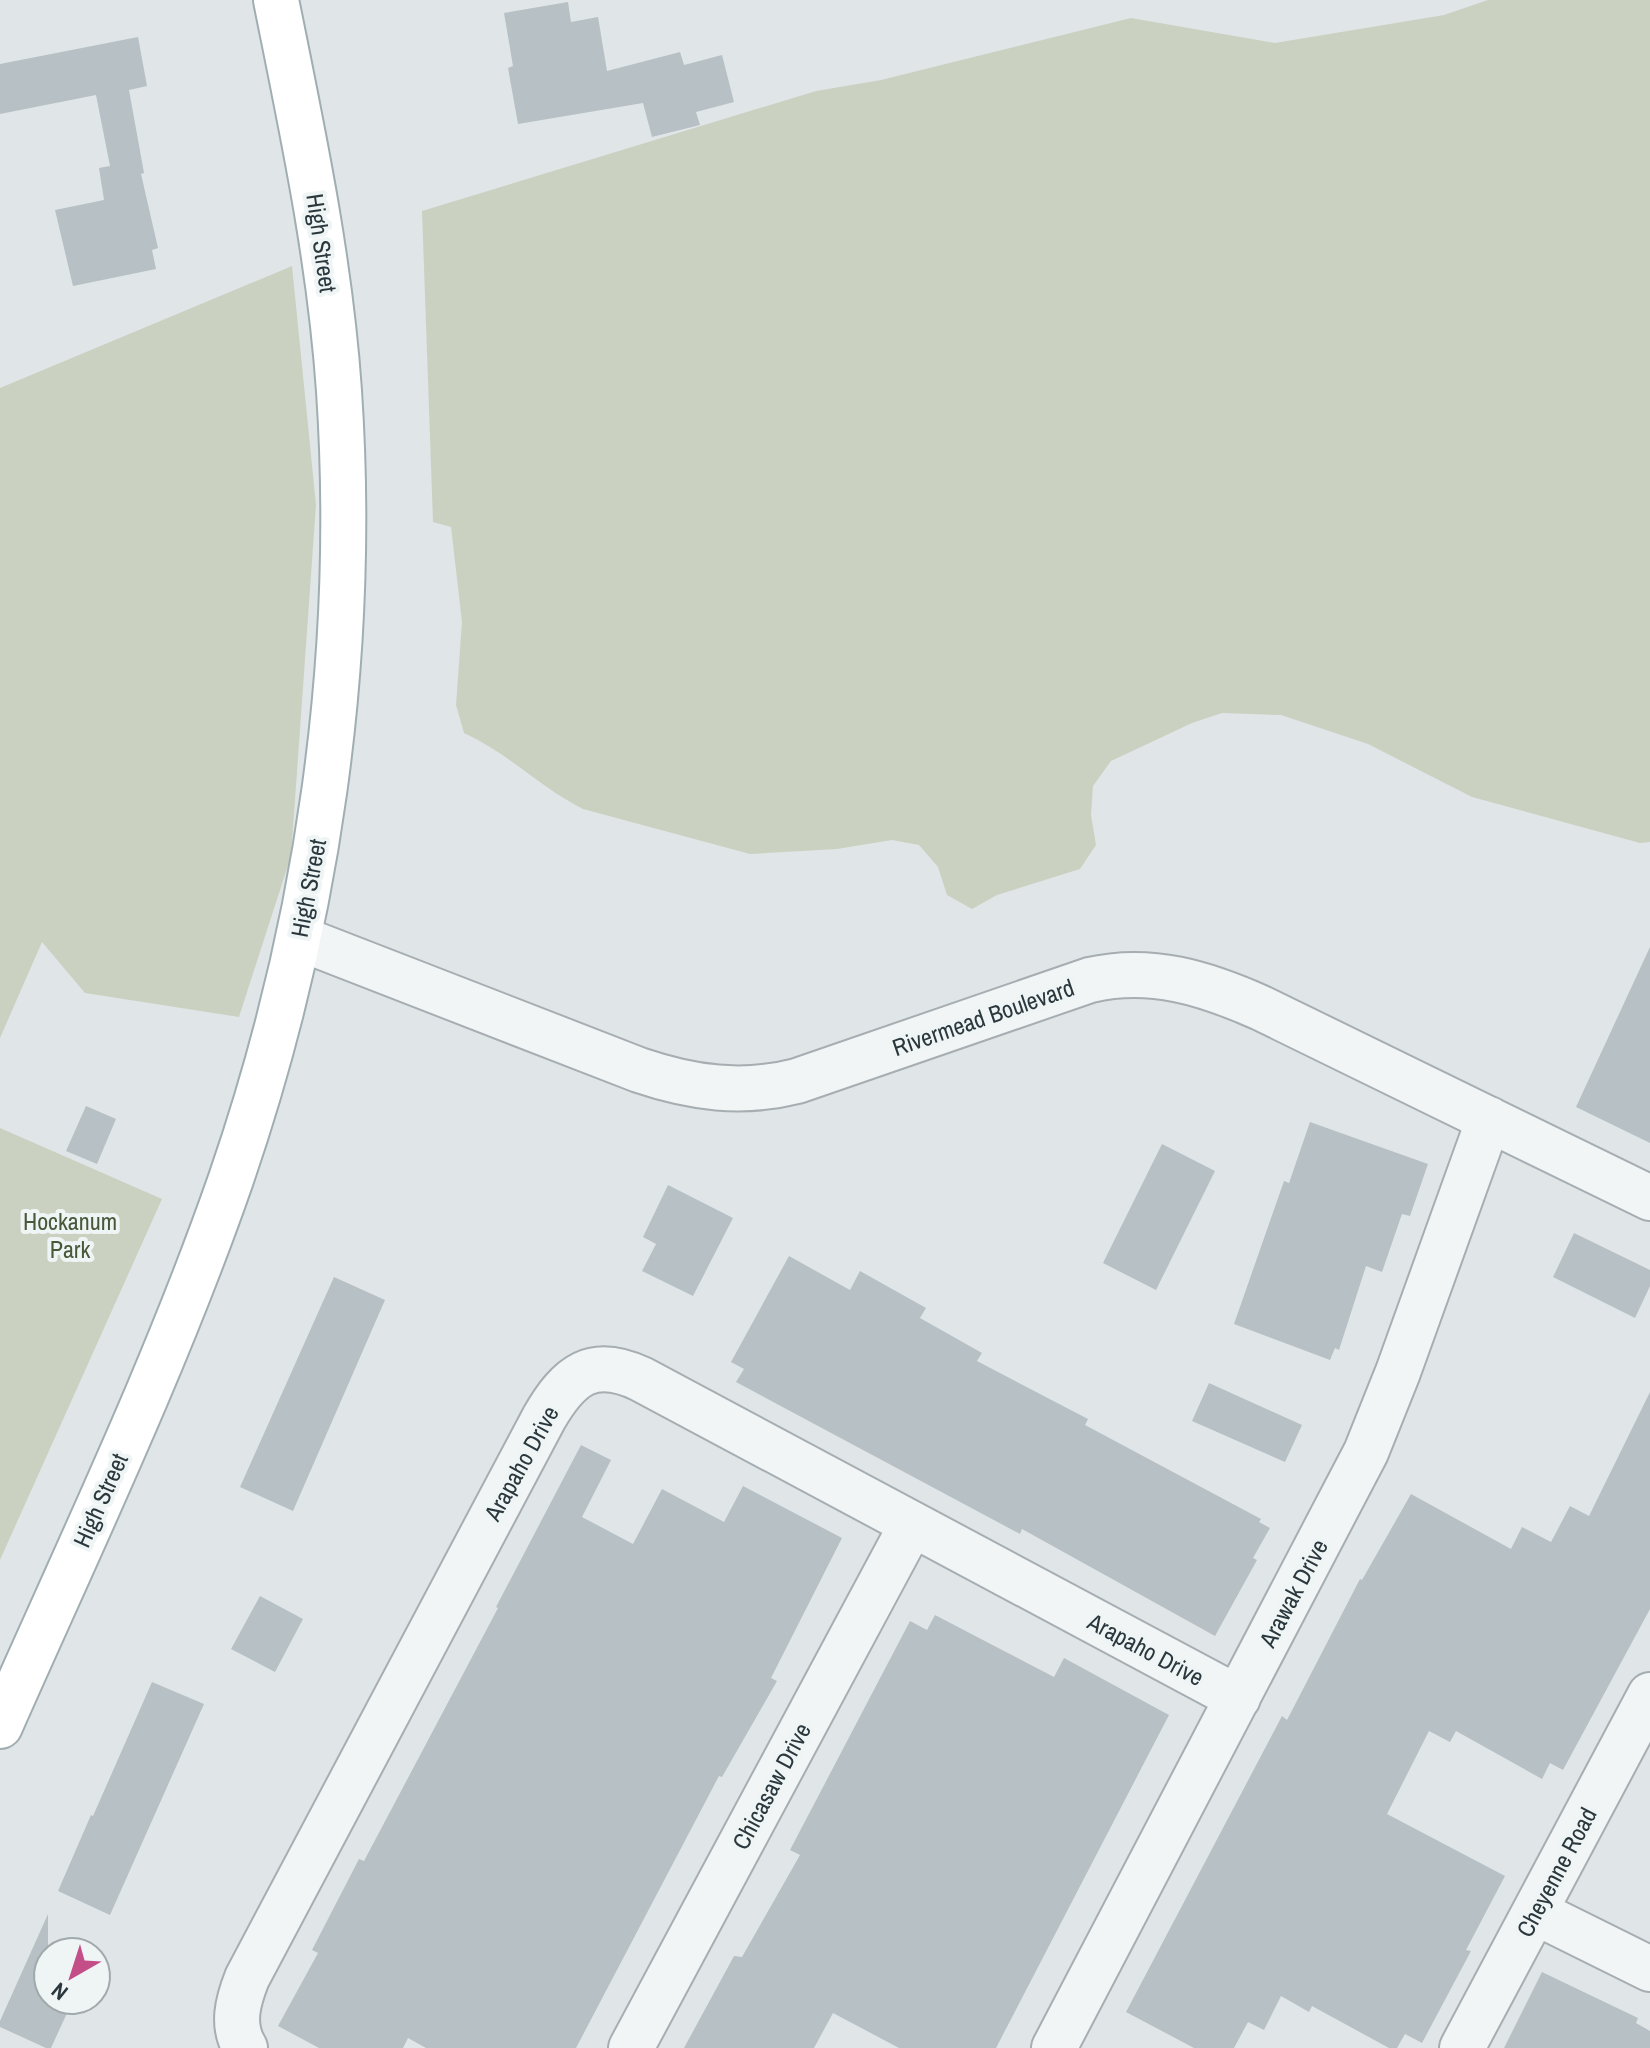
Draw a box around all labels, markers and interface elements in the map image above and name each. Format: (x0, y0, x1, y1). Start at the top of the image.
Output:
street label: High Street (299, 191, 345, 295)
street label: High Street (283, 836, 333, 940)
street label: Rivermead Boulevard (888, 971, 1078, 1063)
park label: Hockanum Park (23, 1205, 117, 1265)
street label: Arapaho Drive (476, 1400, 566, 1527)
street label: High Street (65, 1448, 135, 1552)
street label: Arawak Drive (1251, 1533, 1335, 1654)
street label: Arapaho Drive (1082, 1605, 1210, 1693)
street label: Chicasaw Drive (724, 1717, 818, 1855)
street label: Cheyenne Road (1508, 1802, 1604, 1942)
north arrow (32, 1936, 112, 2016)
text: N (45, 1976, 74, 2007)

